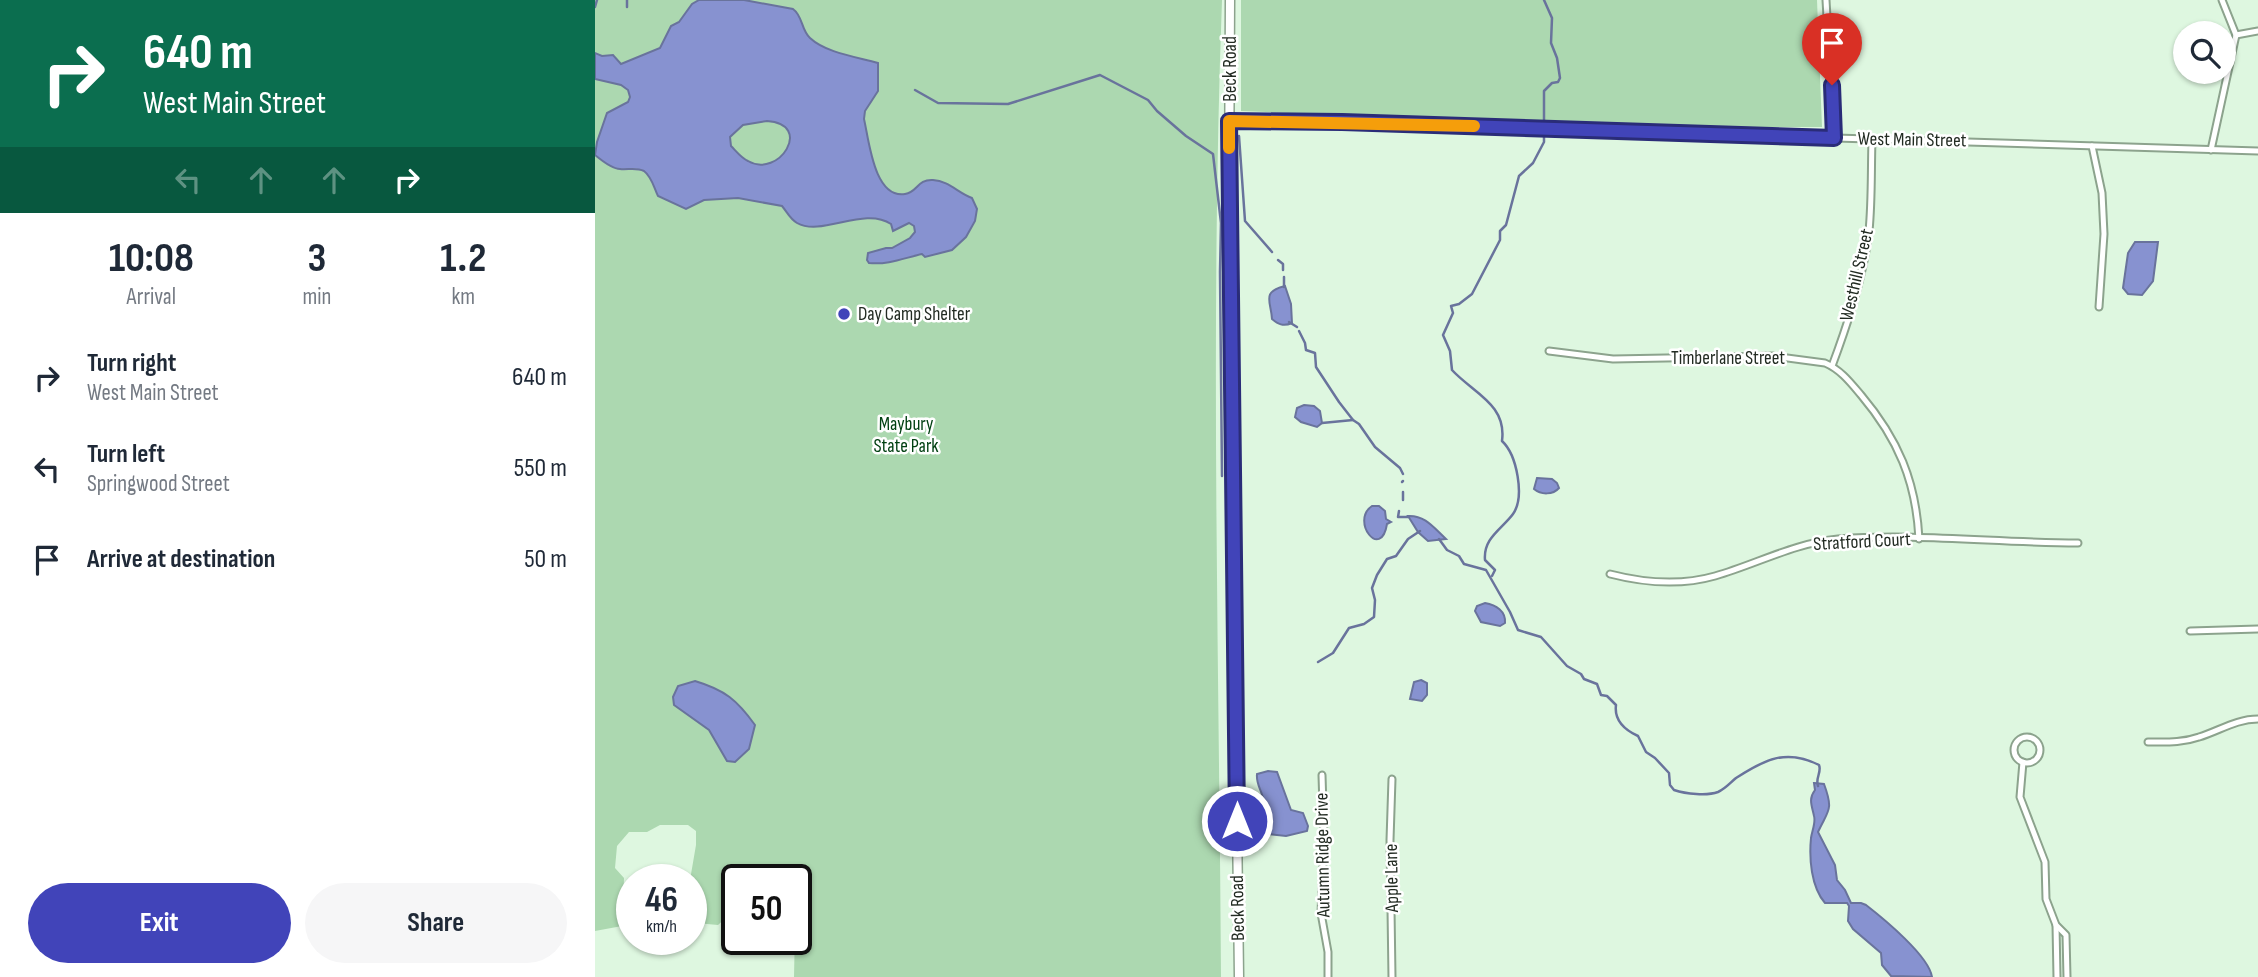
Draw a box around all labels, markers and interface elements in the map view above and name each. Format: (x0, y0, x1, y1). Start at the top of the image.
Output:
pin (1802, 13, 1862, 85)
map controls (2173, 21, 2236, 84)
button: search (2173, 21, 2236, 84)
text: 640 m (143, 24, 253, 83)
icon: arrive (1813, 24, 1851, 62)
icon: right (28, 28, 119, 119)
street label: Beck Road (1219, 36, 1242, 102)
text: West Main Street (143, 84, 326, 123)
street label: West Main Street (1857, 128, 1967, 152)
icon: left (169, 161, 207, 199)
icon: ahead (242, 161, 280, 199)
icon: ahead (315, 161, 353, 199)
icon: right (388, 161, 426, 199)
street label: Westhill Street (1835, 226, 1879, 323)
text: 10:08 (109, 233, 194, 284)
text: 3 (308, 233, 326, 284)
text: 1.2 (440, 233, 486, 284)
text: Arrival (127, 283, 176, 311)
text: min (302, 283, 331, 311)
text: km (451, 283, 475, 311)
place label: Day Camp Shelter (858, 303, 971, 326)
marker: Day Camp Shelter (836, 306, 852, 322)
street label: Timberlane Street (1671, 347, 1785, 370)
text: Turn right (87, 348, 176, 379)
icon: right (28, 359, 66, 397)
text: 640 m (512, 362, 567, 393)
text: West Main Street (87, 379, 219, 407)
park label: Maybury State Park (873, 413, 939, 458)
text: Turn left (87, 439, 165, 470)
icon: left (28, 450, 66, 488)
text: 550 m (514, 453, 567, 484)
text: Springwood Street (87, 470, 230, 498)
street label: Stratford Court (1813, 528, 1912, 556)
icon: arrive (28, 541, 66, 579)
text: Arrive at destination (87, 544, 275, 575)
text: 50 m (524, 544, 567, 575)
position arrow (1200, 784, 1274, 858)
street label: Autumn Ridge Drive (1310, 792, 1336, 919)
street label: Apple Lane (1380, 844, 1404, 913)
speed limit sign: 50 (721, 864, 812, 955)
street label: Beck Road (1226, 875, 1250, 941)
text: 46 (645, 879, 678, 922)
button: Exit (28, 883, 291, 963)
button: Share (305, 883, 567, 963)
text: km/h (646, 916, 677, 937)

